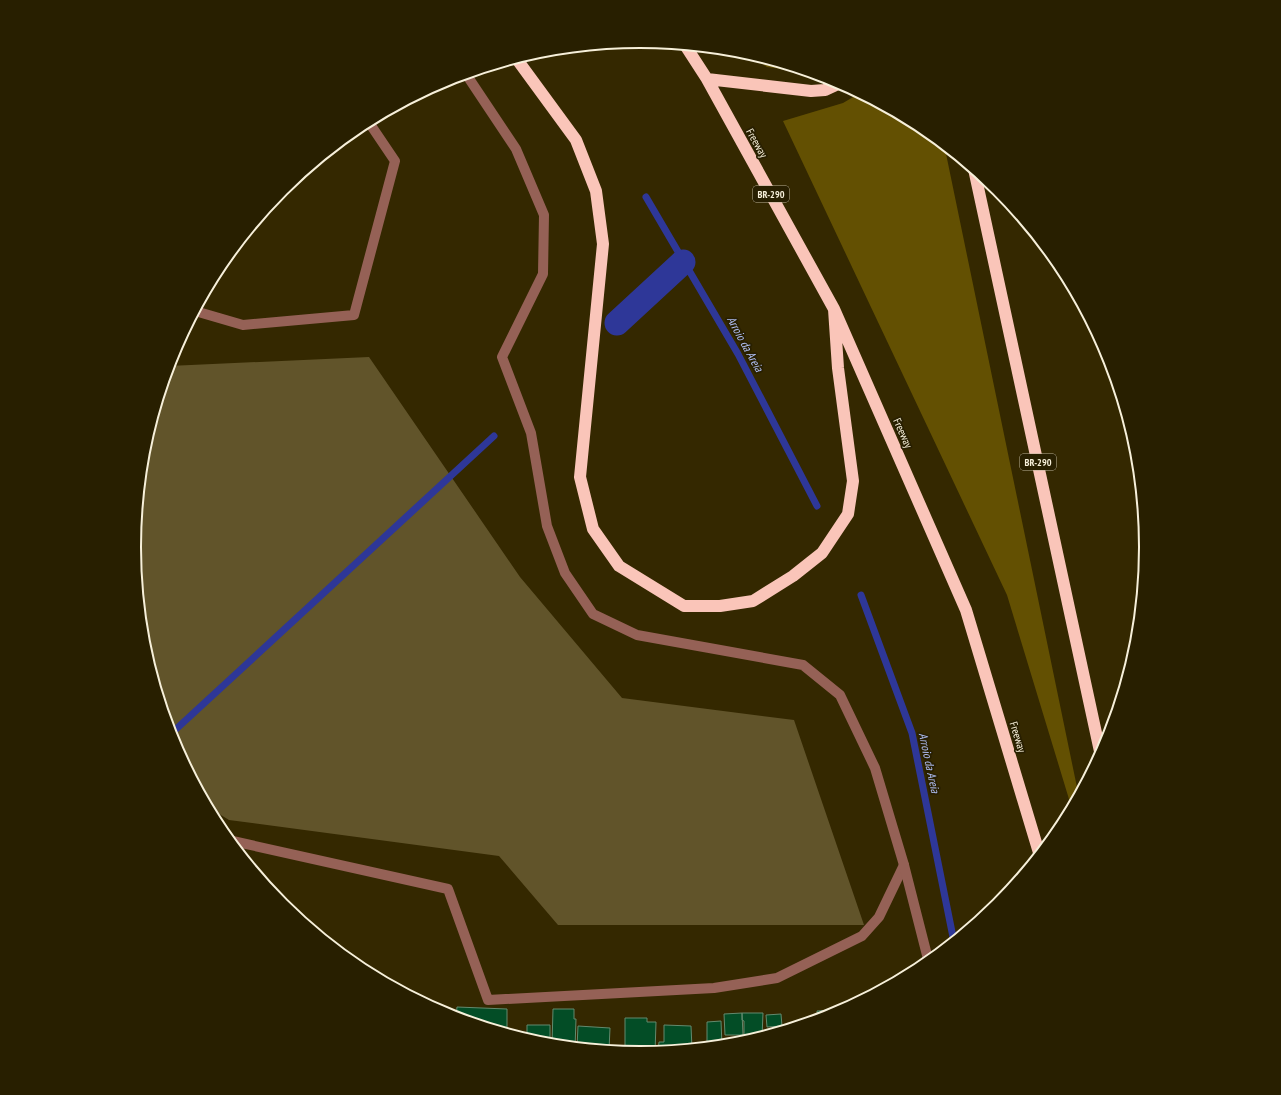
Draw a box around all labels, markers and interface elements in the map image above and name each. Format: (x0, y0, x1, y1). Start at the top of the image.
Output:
street label: Freeway (743, 126, 771, 161)
road number: BR-290 (753, 186, 789, 202)
water label: Arroio da Areia (724, 313, 767, 375)
street label: Freeway (890, 416, 916, 451)
road number: BR-290 (1020, 454, 1056, 470)
street label: Freeway (1007, 720, 1030, 755)
water label: Arroio da Areia (916, 731, 943, 796)

